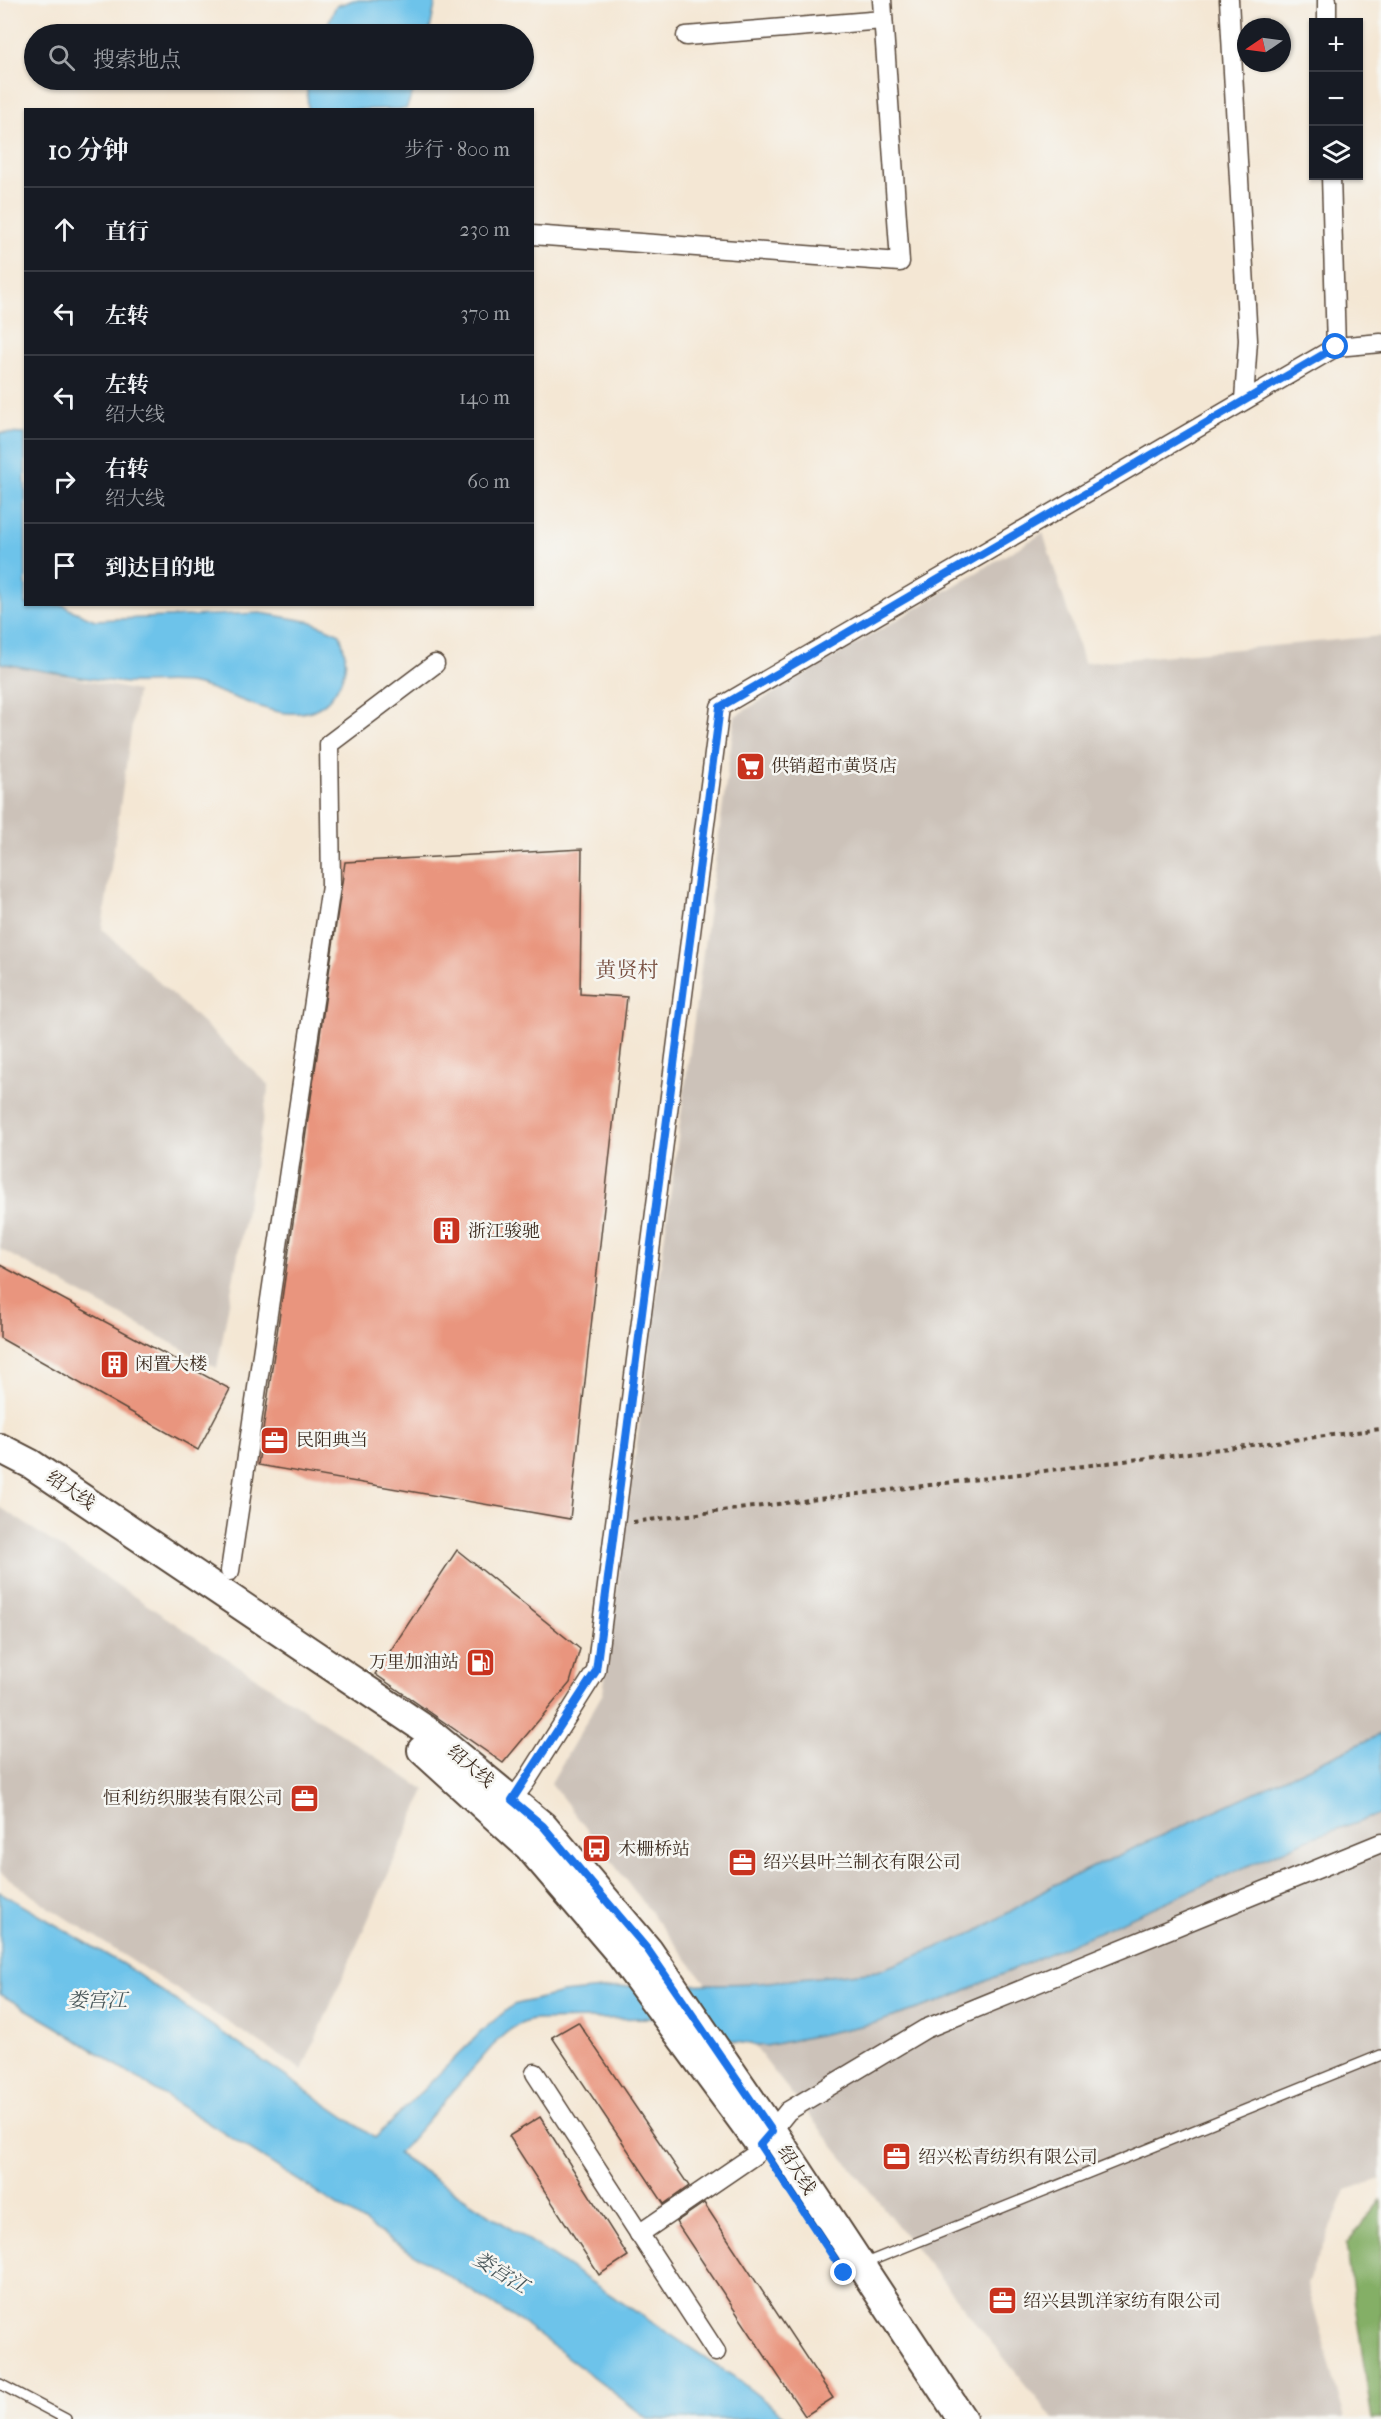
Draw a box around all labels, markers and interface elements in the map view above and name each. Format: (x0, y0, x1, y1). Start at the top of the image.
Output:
north arrow (1237, 18, 1291, 72)
map controls (1309, 18, 1363, 180)
button: + (1309, 18, 1363, 72)
search box (24, 24, 534, 90)
icon: search (45, 41, 78, 74)
text: 搜索地点 (93, 47, 181, 73)
button: − (1309, 72, 1363, 126)
button: layers (1309, 126, 1363, 180)
text: 10 分钟 (48, 135, 129, 166)
text: 步行 · 800 m (404, 138, 510, 161)
icon: ahead (48, 213, 81, 246)
text: 230 m (460, 218, 510, 241)
text: 直行 (105, 219, 149, 245)
icon: left (48, 297, 81, 330)
text: 370 m (460, 302, 510, 325)
text: 左转 (105, 303, 149, 329)
route start (1322, 333, 1348, 359)
text: 左转 (105, 372, 149, 398)
icon: left (48, 381, 81, 414)
text: 140 m (459, 386, 510, 409)
text: 绍大线 (105, 403, 165, 426)
text: 右转 (105, 456, 149, 482)
icon: right (48, 465, 81, 498)
text: 60 m (467, 470, 510, 493)
text: 绍大线 (105, 487, 165, 510)
icon: arrive (48, 549, 81, 582)
text: 到达目的地 (105, 555, 215, 581)
supermarket icon: 供销超市黄贤店 (734, 750, 766, 782)
place label: 供销超市黄贤店 (771, 756, 897, 777)
district label: 黄贤村 (596, 958, 659, 982)
building icon: 浙江骏驰 (431, 1215, 463, 1247)
place label: 浙江骏驰 (468, 1221, 540, 1242)
building icon: 闲置大楼 (98, 1348, 130, 1380)
place label: 闲置大楼 (135, 1354, 207, 1375)
office icon: 民阳典当 (259, 1424, 291, 1456)
place label: 民阳典当 (296, 1430, 368, 1451)
street label: 绍大线 (42, 1467, 99, 1514)
fuel station icon: 万里加油站 (464, 1646, 496, 1678)
place label: 万里加油站 (369, 1652, 459, 1673)
street label: 绍大线 (443, 1741, 498, 1792)
office icon: 恒利纺织服装有限公司 (288, 1782, 320, 1814)
place label: 恒利纺织服装有限公司 (103, 1788, 283, 1809)
bus stop icon: 木栅桥站 (581, 1833, 613, 1865)
place label: 木栅桥站 (618, 1839, 690, 1860)
office icon: 绍兴县叶兰制衣有限公司 (726, 1846, 758, 1878)
place label: 绍兴县叶兰制衣有限公司 (763, 1852, 961, 1873)
water label: 娄宫江 (67, 1989, 130, 2012)
office icon: 绍兴松青纺织有限公司 (881, 2141, 913, 2173)
street label: 绍大线 (773, 2142, 820, 2199)
place label: 绍兴松青纺织有限公司 (918, 2147, 1098, 2168)
water label: 娄宫江 (469, 2247, 535, 2300)
route end (830, 2259, 856, 2285)
office icon: 绍兴县凯洋家纺有限公司 (986, 2285, 1018, 2317)
place label: 绍兴县凯洋家纺有限公司 (1023, 2291, 1221, 2312)

